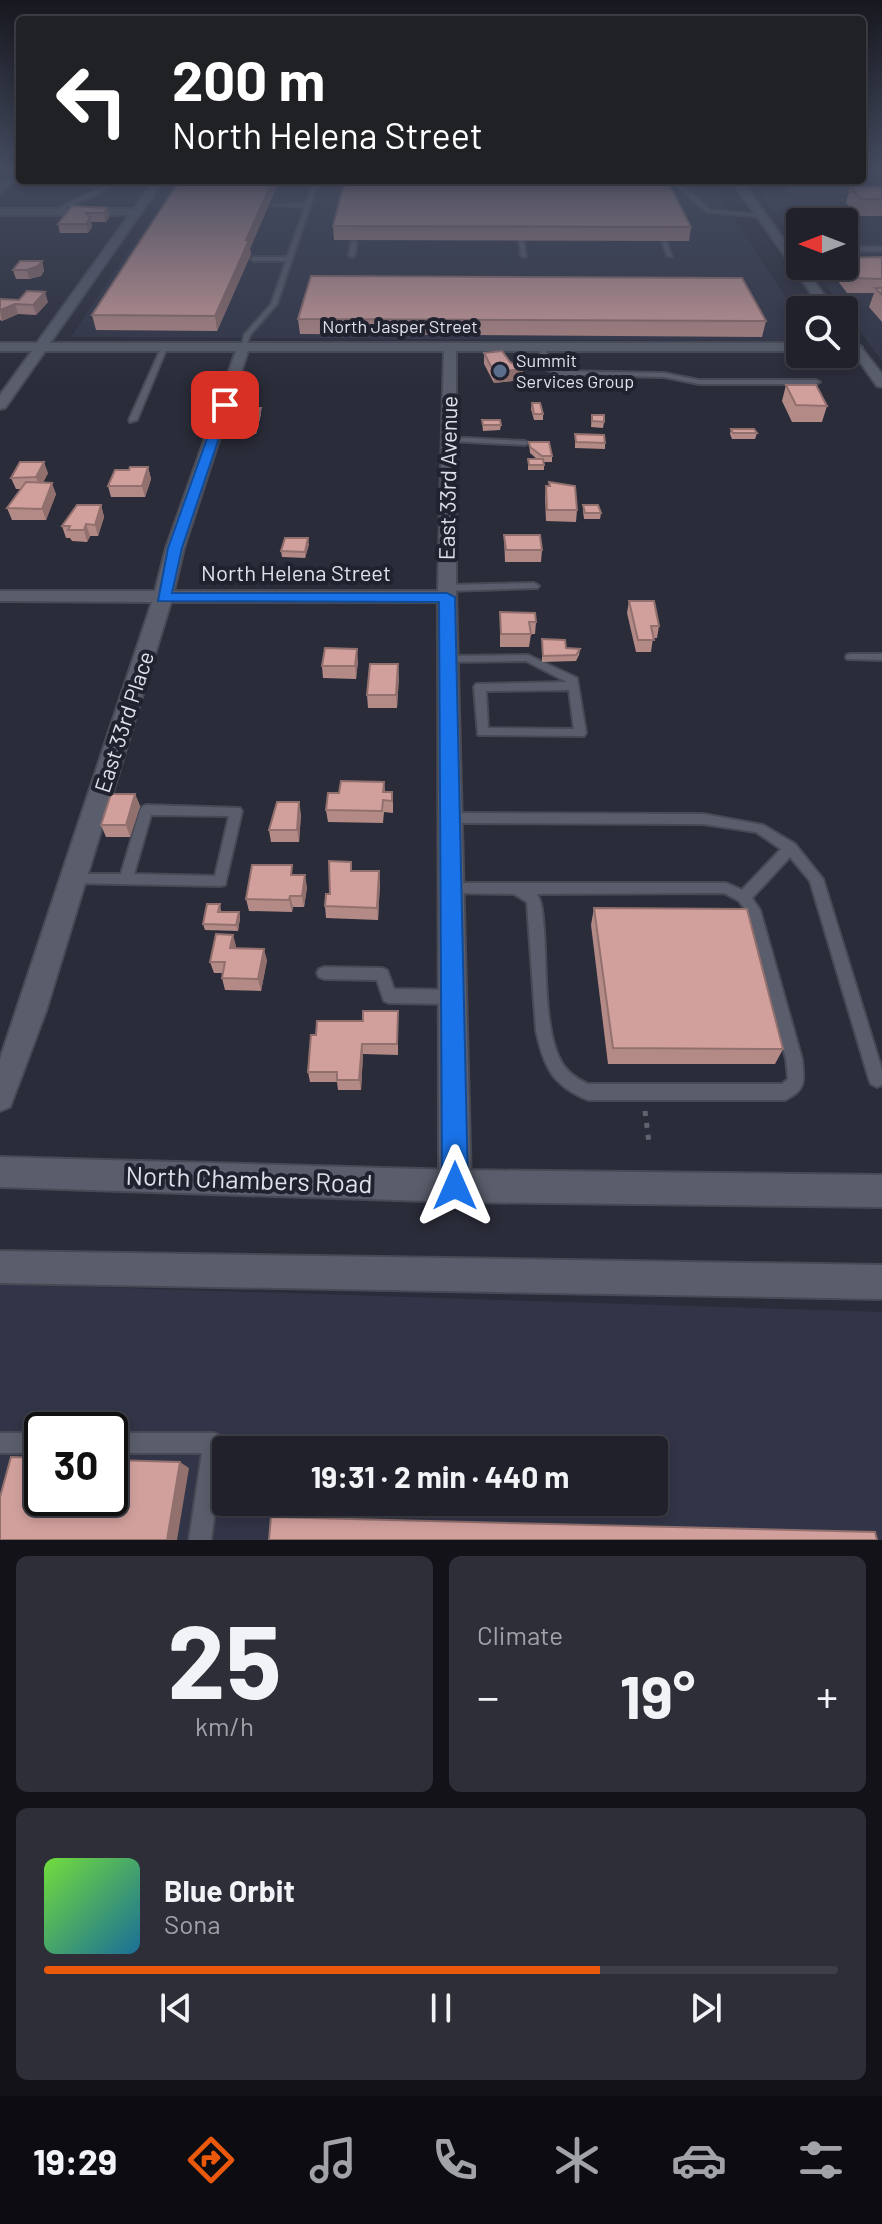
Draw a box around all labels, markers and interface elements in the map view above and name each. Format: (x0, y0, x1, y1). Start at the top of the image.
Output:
text: 200 m (172, 45, 325, 112)
icon: left (40, 48, 144, 152)
text: North Helena Street (172, 113, 483, 156)
north arrow (786, 208, 858, 280)
map controls (786, 208, 858, 368)
button: search (786, 296, 858, 368)
street label: North Jasper Street (322, 315, 478, 337)
place label: Summit Services Group (516, 349, 634, 392)
marker: Summit Services Group (491, 362, 509, 380)
pin (191, 371, 259, 439)
icon: arrive (203, 383, 247, 427)
street label: East 33rd Avenue (433, 396, 461, 560)
street label: North Helena Street (201, 559, 391, 585)
street label: East 33rd Place (88, 648, 158, 796)
position arrow (413, 1144, 497, 1228)
street label: North Chambers Road (125, 1159, 373, 1198)
speed limit sign: 30 (24, 1412, 128, 1516)
text: 19:31 · 2 min · 440 m (311, 1458, 569, 1494)
text: 25 (167, 1595, 282, 1720)
text: Climate (477, 1619, 563, 1650)
text: 19° (620, 1659, 695, 1731)
text: − (477, 1669, 499, 1722)
text: + (816, 1669, 838, 1722)
text: km/h (195, 1710, 254, 1741)
text: Blue Orbit (164, 1872, 295, 1908)
text: Sona (164, 1908, 221, 1939)
icon: previous (154, 1986, 198, 2030)
icon: pause (419, 1986, 463, 2030)
icon: next (684, 1986, 728, 2030)
icon: directions (183, 2132, 239, 2188)
icon: music (305, 2132, 361, 2188)
icon: phone (427, 2132, 483, 2188)
icon: climate (549, 2132, 605, 2188)
icon: car (671, 2132, 727, 2188)
icon: filters (793, 2132, 849, 2188)
text: 19:29 (33, 2139, 117, 2182)

